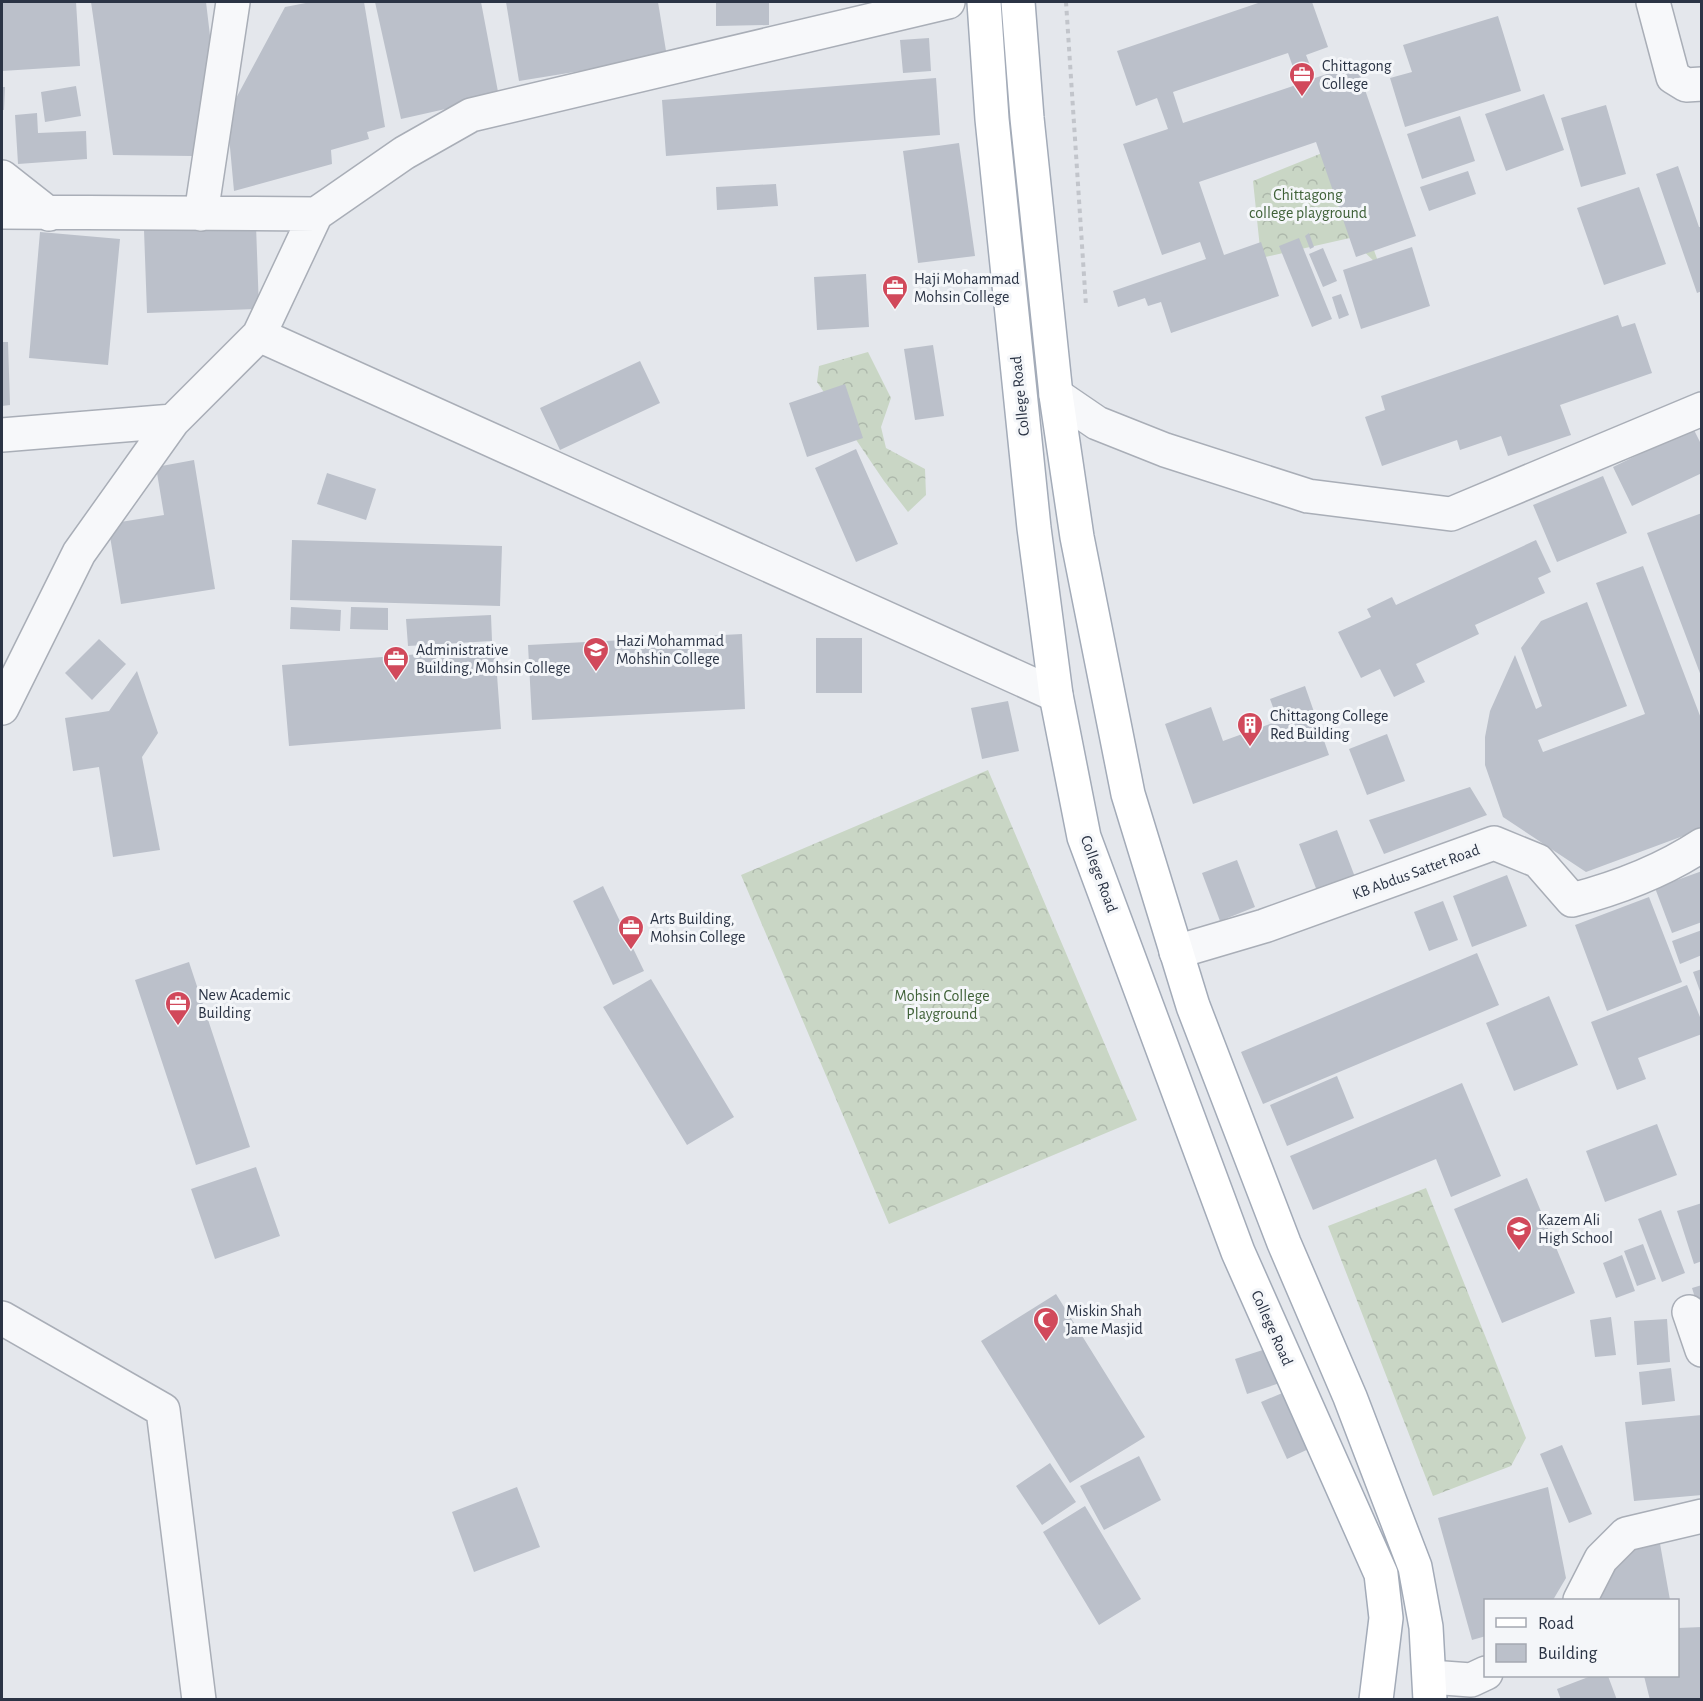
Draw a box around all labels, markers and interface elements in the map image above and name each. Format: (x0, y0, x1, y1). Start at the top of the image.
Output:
place label: Chittagong College (1322, 58, 1392, 92)
office icon: Chittagong College (1287, 60, 1317, 98)
park label: Chittagong college playground (1249, 187, 1367, 222)
place label: Haji Mohammad Mohsin College (914, 271, 1020, 305)
office icon: Haji Mohammad Mohsin College (880, 273, 910, 311)
street label: College Road (1008, 355, 1032, 437)
place label: Hazi Mohammad Mohshin College (616, 633, 724, 667)
school or university icon: Hazi Mohammad Mohshin College (581, 635, 611, 673)
place label: Administrative Building, Mohsin College (416, 642, 570, 676)
office icon: Administrative Building, Mohsin College (381, 644, 411, 682)
place label: Chittagong College Red Building (1270, 708, 1388, 742)
building icon: Chittagong College Red Building (1235, 710, 1265, 748)
street label: College Road (1078, 833, 1120, 915)
street label: KB Abdus Sattet Road (1350, 842, 1482, 902)
place label: Arts Building, Mohsin College (650, 911, 745, 945)
office icon: Arts Building, Mohsin College (616, 913, 646, 951)
place label: New Academic Building (198, 987, 290, 1021)
park label: Mohsin College Playground (894, 988, 990, 1023)
office icon: New Academic Building (163, 989, 193, 1027)
place label: Kazem Ali High School (1538, 1212, 1613, 1246)
school or university icon: Kazem Ali High School (1504, 1214, 1534, 1252)
street label: College Road (1248, 1288, 1296, 1368)
place label: Miskin Shah Jame Masjid (1066, 1303, 1143, 1338)
mosque icon: Miskin Shah Jame Masjid (1031, 1305, 1061, 1343)
legend (1484, 1599, 1679, 1677)
text: Road (1538, 1615, 1574, 1633)
text: Building (1538, 1645, 1598, 1663)

